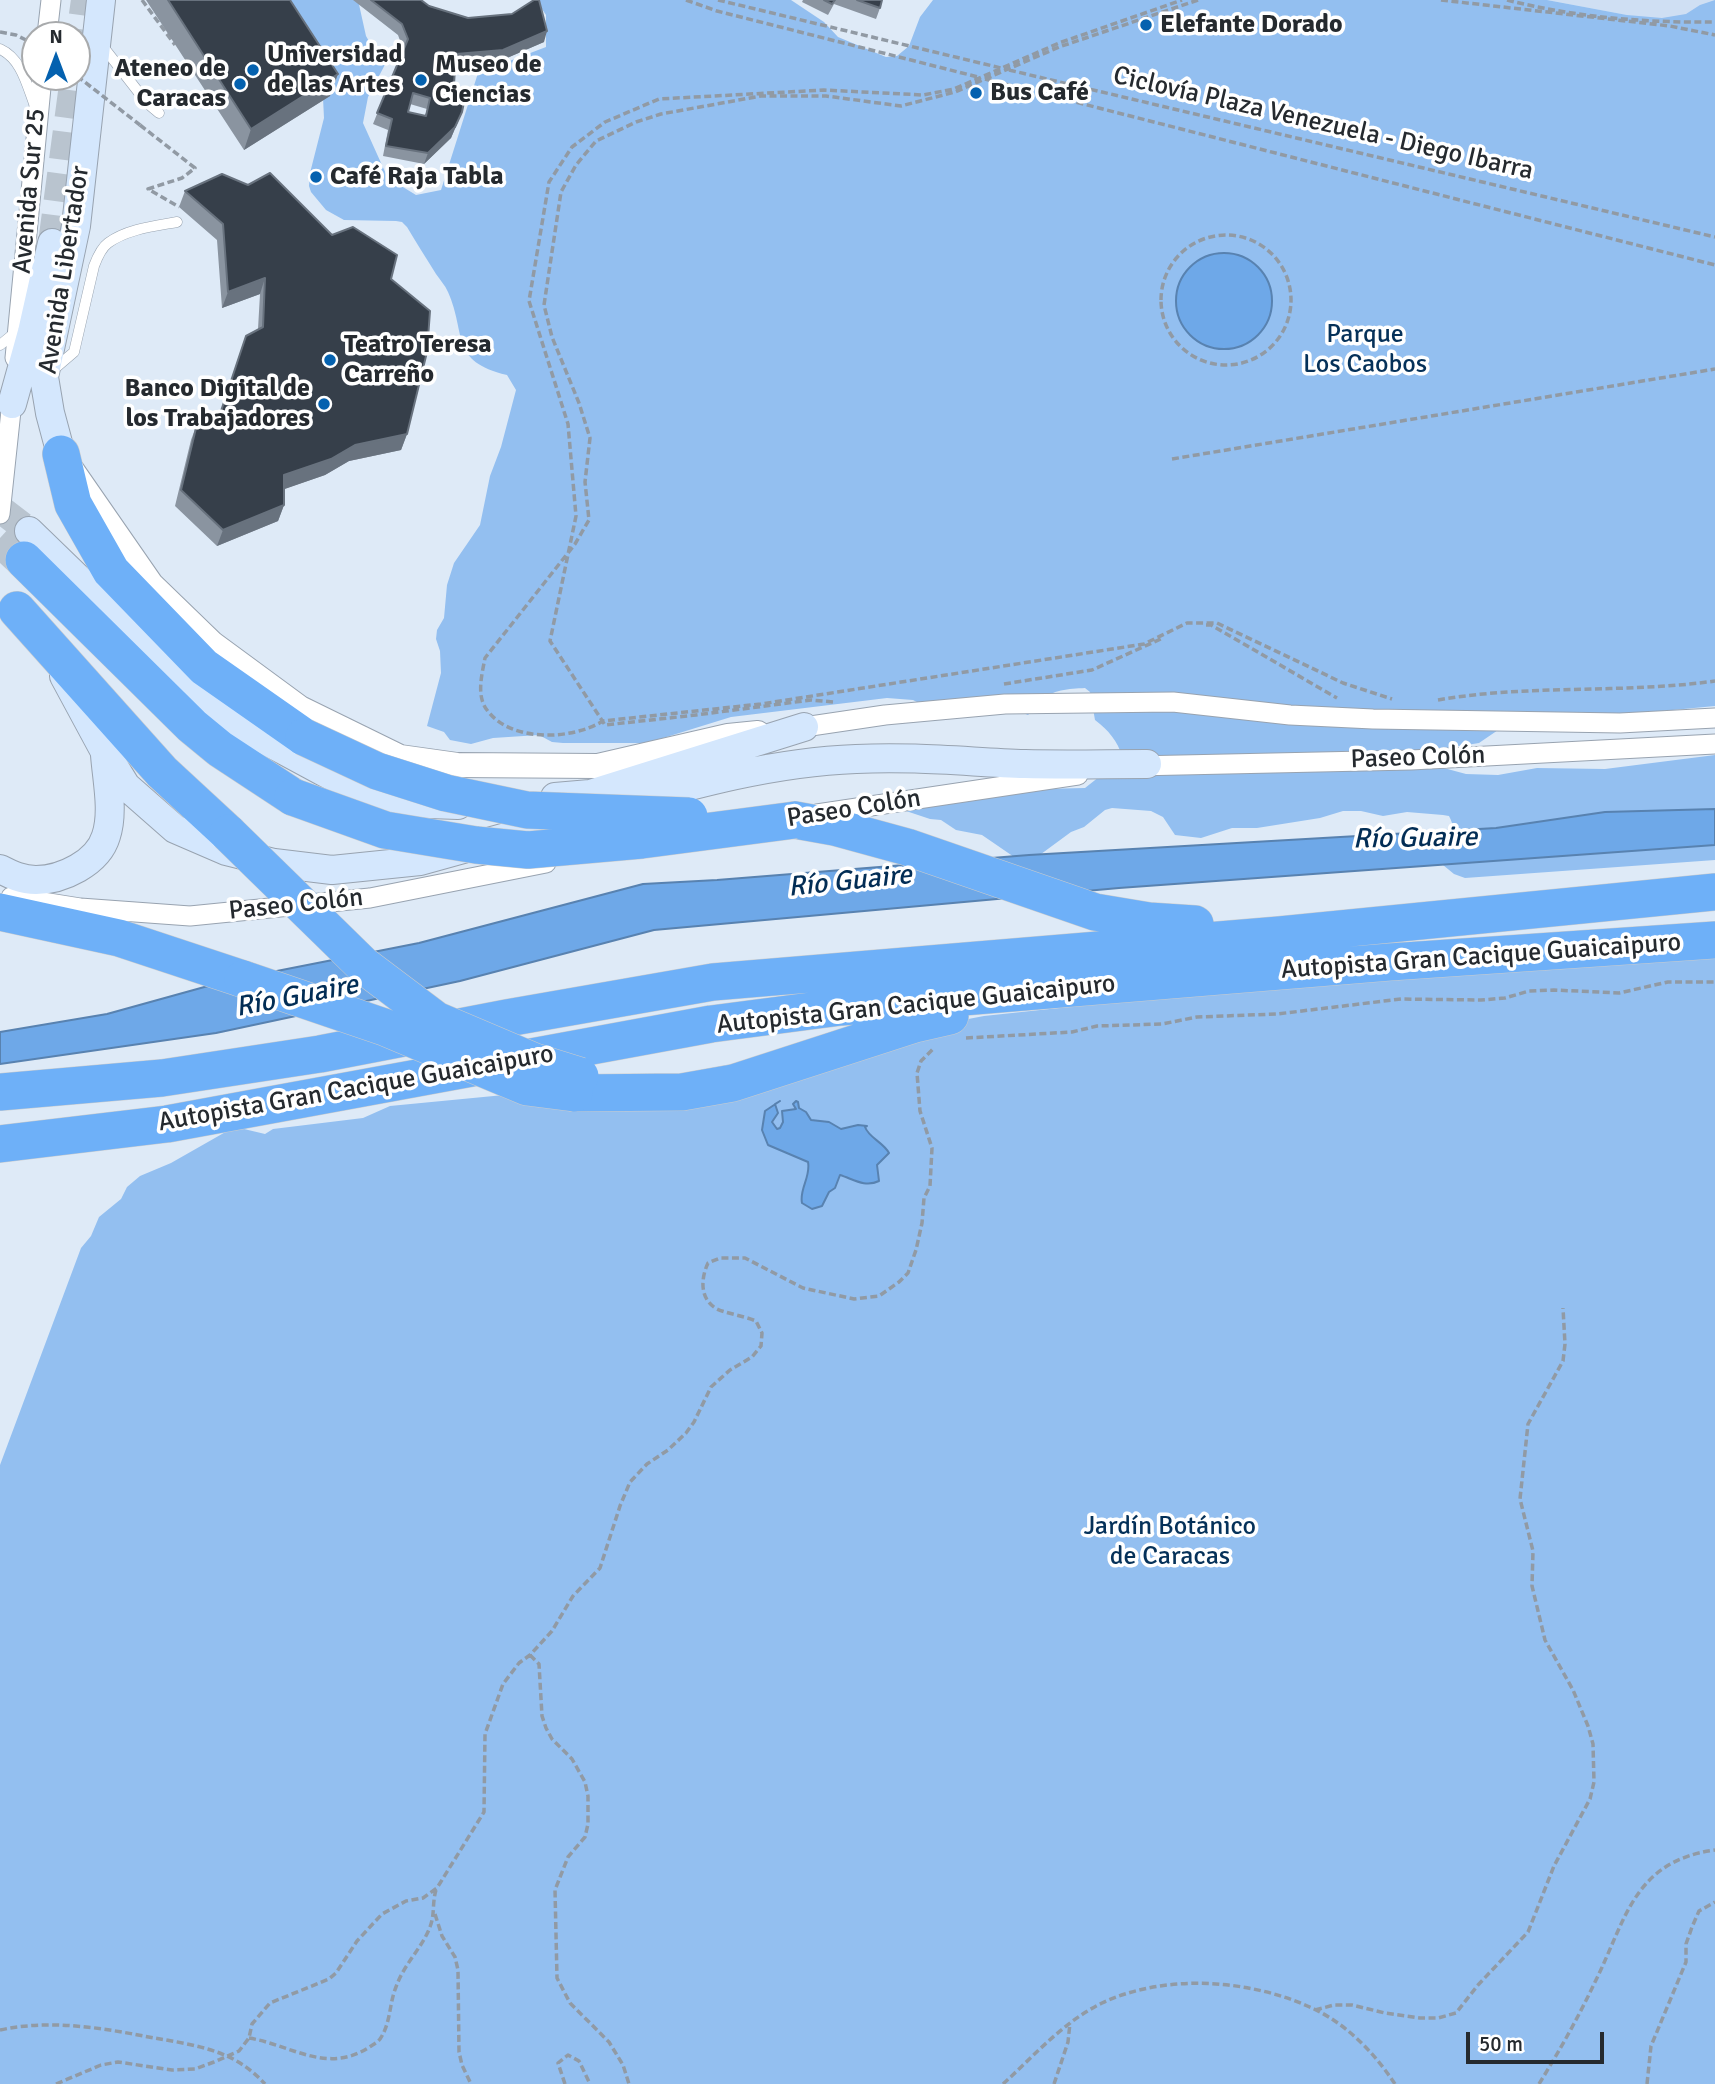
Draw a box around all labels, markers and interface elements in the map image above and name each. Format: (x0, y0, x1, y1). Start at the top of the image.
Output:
place label: Elefante Dorado (1160, 9, 1343, 41)
marker: Elefante Dorado (1138, 17, 1154, 33)
north arrow (21, 21, 91, 91)
text: N (49, 25, 63, 49)
place label: Universidad de las Artes (267, 39, 402, 100)
place label: Museo de Ciencias (435, 49, 542, 110)
place label: Ateneo de Caracas (114, 53, 226, 114)
street label: Ciclovía Plaza Venezuela - Diego Ibarra (1110, 60, 1536, 188)
marker: Universidad de las Artes (245, 62, 261, 78)
marker: Museo de Ciencias (413, 72, 429, 88)
marker: Ateneo de Caracas (232, 76, 248, 92)
place label: Bus Café (990, 77, 1089, 109)
marker: Bus Café (968, 85, 984, 101)
street label: Avenida Sur 25 (7, 107, 53, 275)
place label: Café Raja Tabla (330, 161, 504, 193)
street label: Avenida Libertador (33, 164, 97, 376)
marker: Café Raja Tabla (308, 169, 324, 185)
park label: Parque Los Caobos (1303, 319, 1427, 380)
place label: Teatro Teresa Carreño (344, 329, 492, 390)
marker: Teatro Teresa Carreño (322, 352, 338, 368)
place label: Banco Digital de los Trabajadores (125, 373, 310, 434)
marker: Banco Digital de los Trabajadores (316, 396, 332, 412)
street label: Paseo Colón (1350, 740, 1486, 776)
street label: Paseo Colón (785, 783, 923, 835)
water label: Río Guaire (1353, 821, 1477, 857)
water label: Río Guaire (787, 859, 913, 905)
street label: Paseo Colón (227, 882, 365, 928)
street label: Autopista Gran Cacique Guaicaipuro (1280, 927, 1682, 987)
water label: Río Guaire (233, 969, 361, 1025)
street label: Autopista Gran Cacique Guaicaipuro (715, 969, 1117, 1041)
street label: Autopista Gran Cacique Guaicaipuro (156, 1039, 556, 1139)
park label: Jardín Botánico de Caracas (1084, 1511, 1256, 1572)
scale bar (1470, 2018, 1608, 2062)
text: 50 m (1479, 2031, 1523, 2057)

